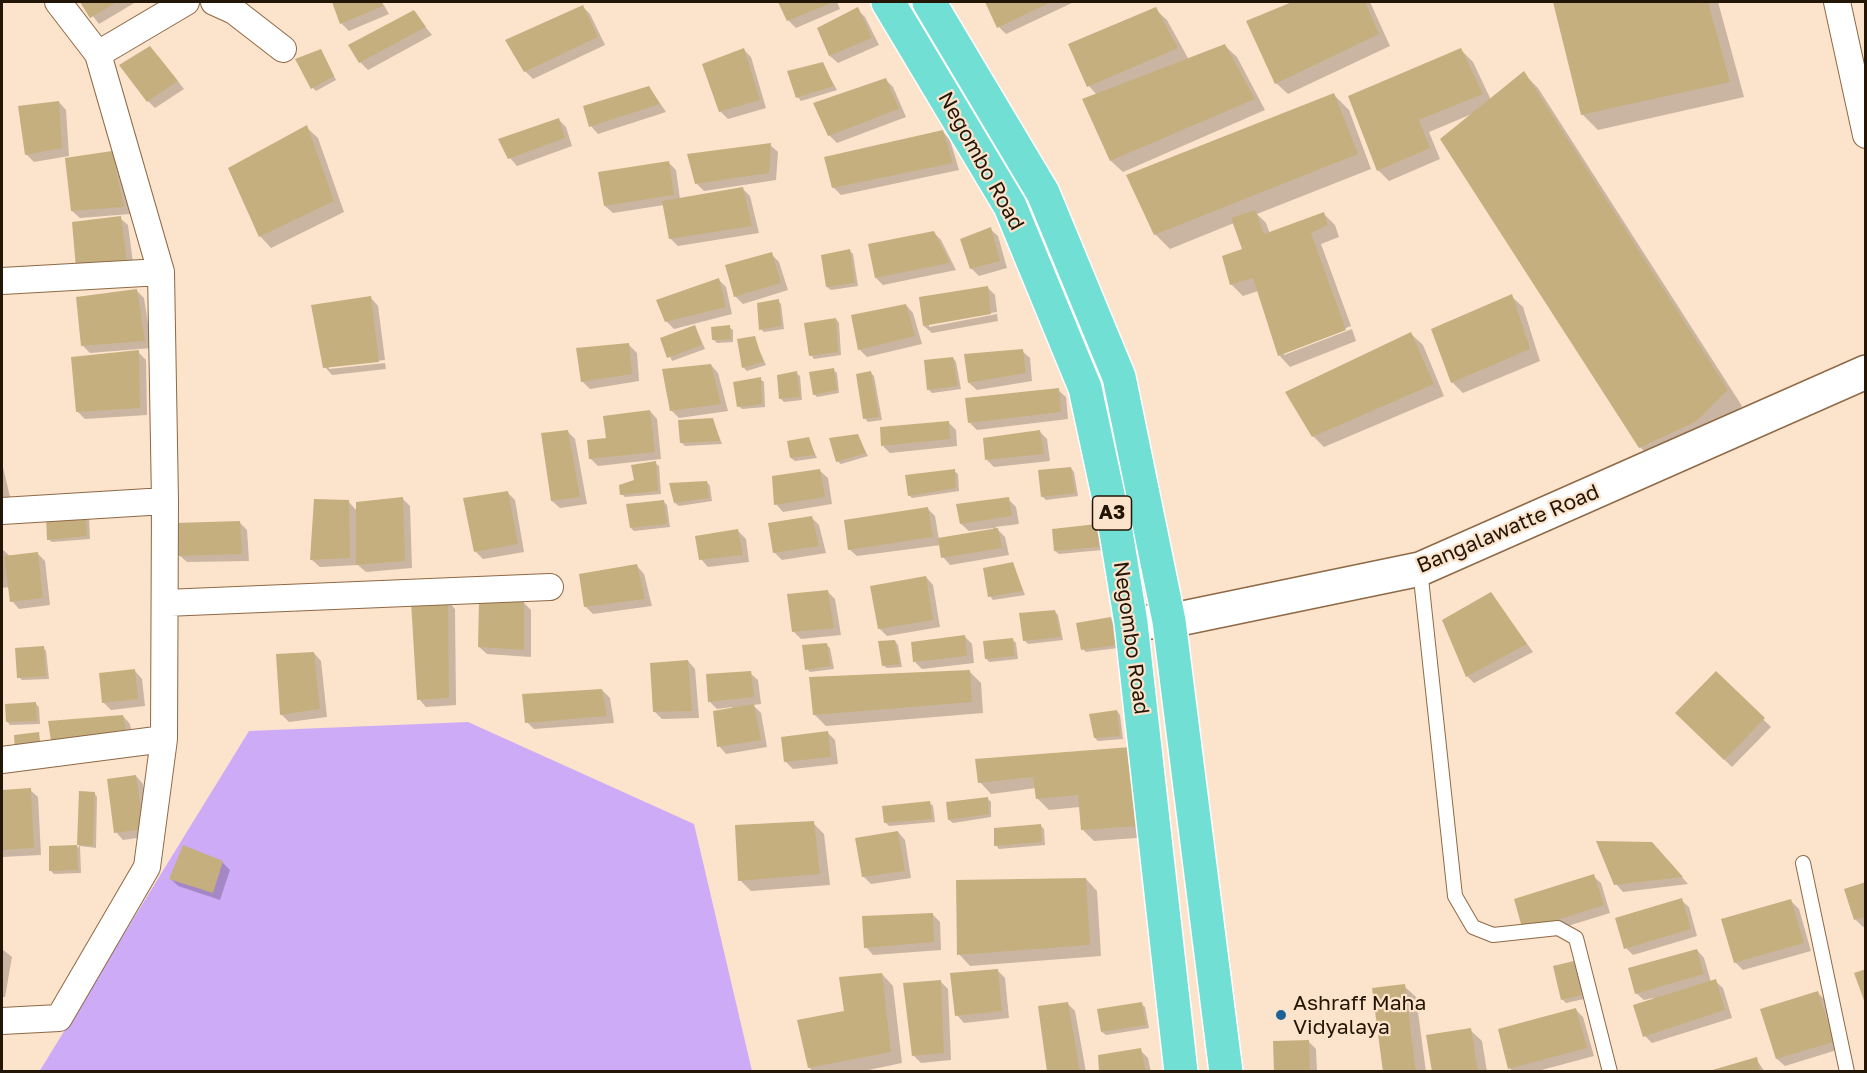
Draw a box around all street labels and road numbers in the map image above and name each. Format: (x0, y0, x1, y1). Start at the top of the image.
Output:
street label: Negombo Road (933, 87, 1029, 235)
street label: Bangalawatte Road (1413, 479, 1603, 579)
road number: A3 (1092, 496, 1132, 530)
street label: Negombo Road (1108, 560, 1154, 716)

